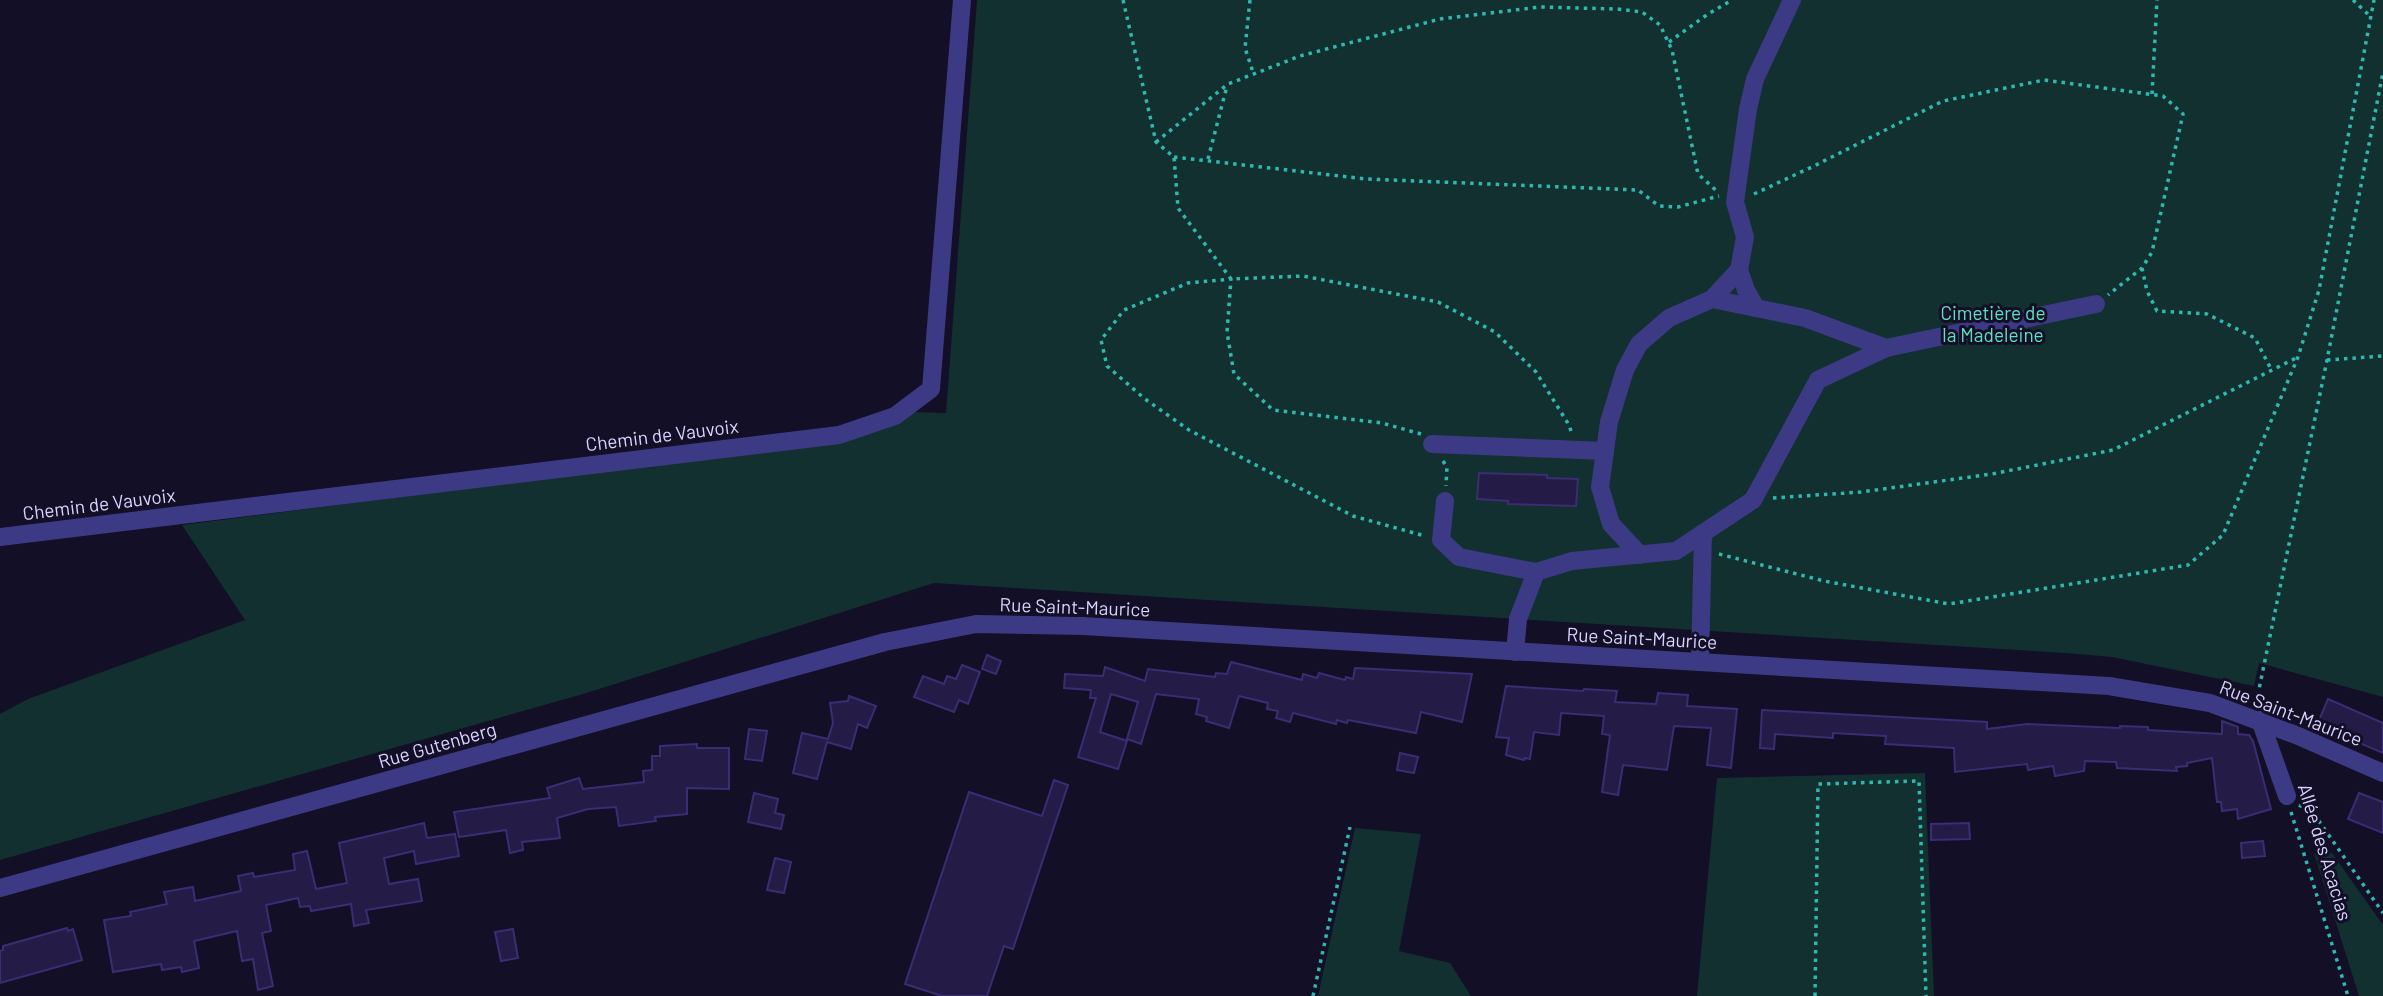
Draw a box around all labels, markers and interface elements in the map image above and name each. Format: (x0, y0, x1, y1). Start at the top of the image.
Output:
park label: Cimetière de la Madeleine (1940, 301, 2046, 346)
street label: Chemin de Vauvoix (584, 414, 740, 455)
street label: Chemin de Vauvoix (21, 483, 177, 524)
street label: Rue Saint-Maurice (999, 592, 1151, 621)
street label: Rue Saint-Maurice (1566, 622, 1718, 653)
street label: Rue Saint-Maurice (2217, 675, 2366, 750)
street label: Rue Gutenberg (375, 717, 499, 772)
street label: Allée des Acacias (2294, 781, 2357, 923)

